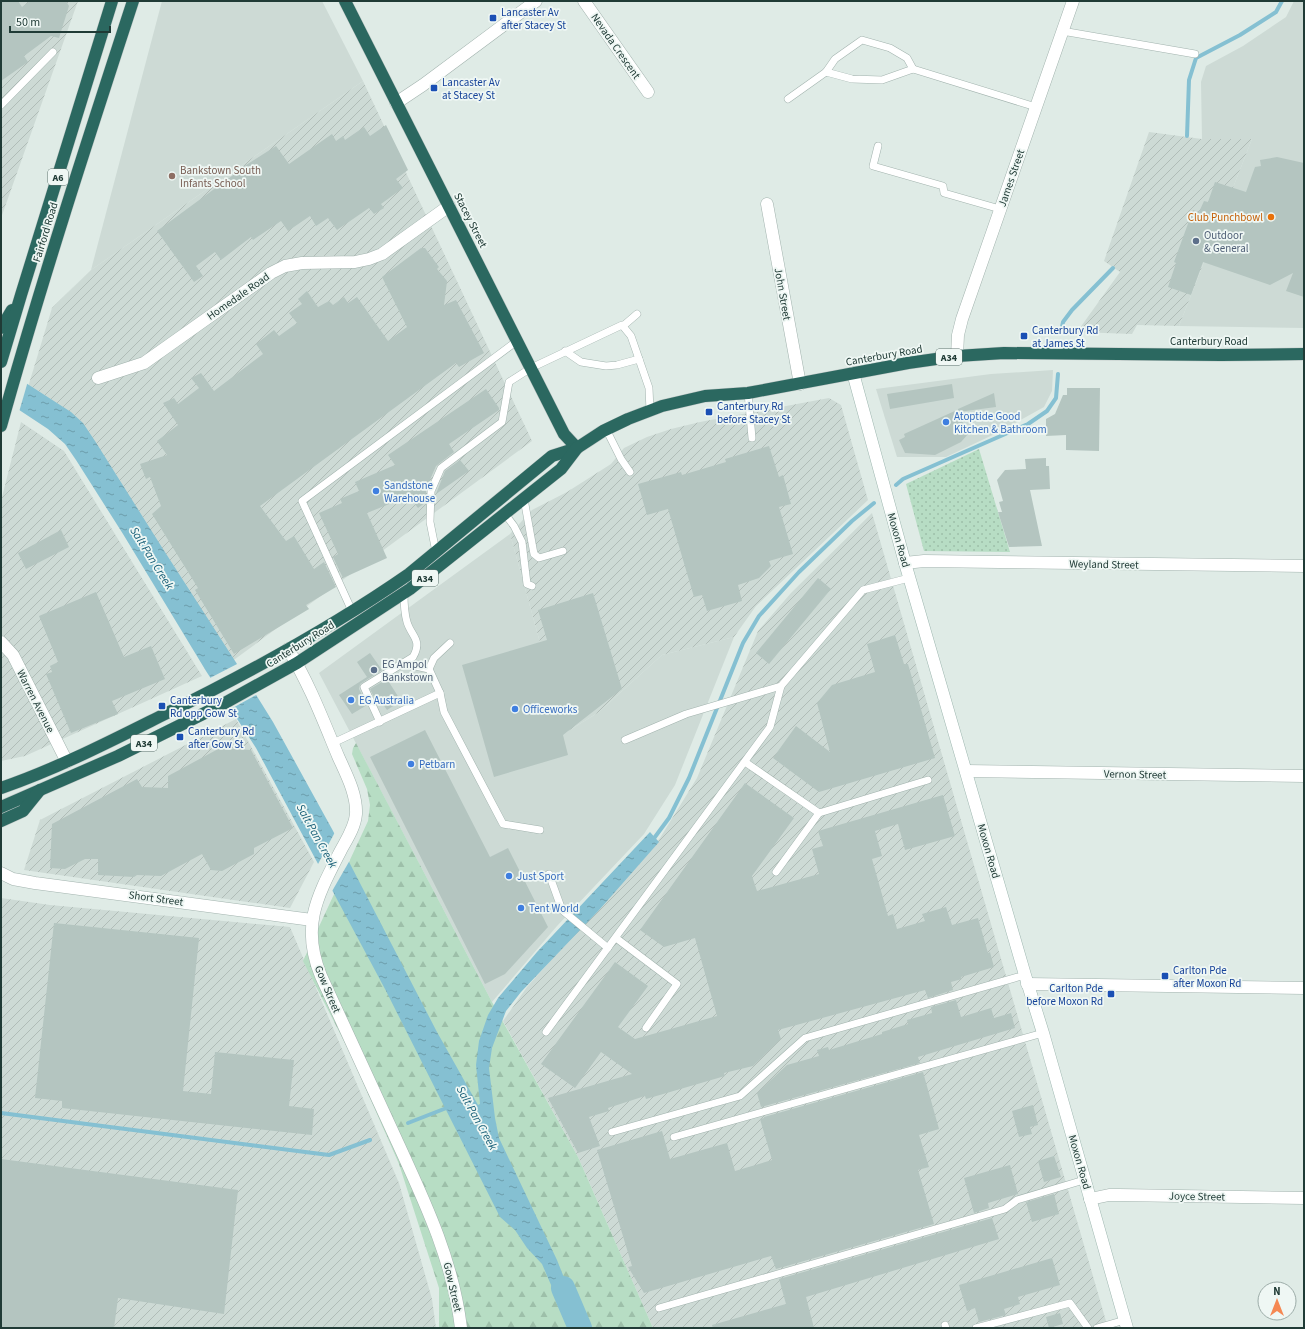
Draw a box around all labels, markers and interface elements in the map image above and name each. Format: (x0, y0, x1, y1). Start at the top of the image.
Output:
place label: Lancaster Av after Stacey St (501, 5, 566, 33)
scale bar (10, 8, 110, 34)
street label: Nevada Crescent (587, 10, 644, 82)
marker: Lancaster Av after Stacey St (488, 13, 498, 23)
text: 50 m (16, 14, 40, 31)
place label: Lancaster Av at Stacey St (442, 75, 500, 103)
marker: Lancaster Av at Stacey St (429, 83, 439, 93)
street label: James Street (995, 147, 1028, 209)
place label: Bankstown South Infants School (180, 163, 261, 191)
road number: A6 (48, 169, 68, 185)
marker: Bankstown South Infants School (167, 171, 177, 181)
street label: Stacey Street (450, 190, 491, 251)
street label: Fairford Road (29, 200, 62, 264)
place label: Club Punchbowl (1188, 210, 1263, 225)
marker: Club Punchbowl (1266, 212, 1276, 222)
place label: Outdoor & General (1204, 228, 1249, 256)
marker: Outdoor & General (1191, 236, 1201, 246)
street label: John Street (771, 267, 795, 322)
street label: Homedale Road (204, 269, 273, 324)
place label: Canterbury Rd at James St (1032, 323, 1098, 351)
marker: Canterbury Rd at James St (1019, 331, 1029, 341)
street label: Canterbury Road (1170, 334, 1248, 349)
street label: Canterbury Road (844, 341, 924, 370)
road number: A34 (936, 349, 962, 365)
place label: Canterbury Rd before Stacey St (717, 399, 791, 427)
marker: Canterbury Rd before Stacey St (704, 407, 714, 417)
place label: Atoptide Good Kitchen & Bathroom (954, 409, 1047, 437)
marker: Atoptide Good Kitchen & Bathroom (941, 417, 951, 427)
place label: Sandstone Warehouse (384, 478, 436, 506)
marker: Sandstone Warehouse (371, 486, 381, 496)
street label: Moxon Road (884, 511, 913, 569)
water label: Salt Pan Creek (126, 524, 178, 593)
street label: Weyland Street (1069, 556, 1139, 573)
road number: A34 (412, 570, 438, 586)
street label: Canterbury Road (263, 617, 337, 671)
place label: EG Ampol Bankstown (382, 657, 433, 685)
marker: EG Ampol Bankstown (369, 665, 379, 675)
street label: Warren Avenue (13, 667, 58, 736)
place label: Canterbury Rd opp Gow St (170, 693, 237, 721)
place label: EG Australia (359, 693, 414, 708)
marker: EG Australia (346, 695, 356, 705)
marker: Canterbury Rd opp Gow St (157, 701, 167, 711)
place label: Officeworks (523, 702, 578, 717)
marker: Officeworks (510, 704, 520, 714)
place label: Canterbury Rd after Gow St (188, 724, 254, 752)
marker: Canterbury Rd after Gow St (175, 732, 185, 742)
road number: A34 (131, 735, 157, 751)
place label: Petbarn (419, 757, 455, 772)
marker: Petbarn (406, 759, 416, 769)
street label: Vernon Street (1104, 766, 1167, 783)
water label: Salt Pan Creek (292, 801, 341, 872)
street label: Moxon Road (974, 822, 1003, 880)
place label: Just Sport (517, 869, 564, 884)
marker: Just Sport (504, 871, 514, 881)
street label: Short Street (128, 887, 185, 910)
place label: Tent World (529, 901, 579, 916)
marker: Tent World (516, 903, 526, 913)
street label: Gow Street (311, 963, 344, 1016)
place label: Carlton Pde after Moxon Rd (1173, 963, 1241, 991)
marker: Carlton Pde after Moxon Rd (1160, 971, 1170, 981)
place label: Carlton Pde before Moxon Rd (1026, 981, 1104, 1009)
marker: Carlton Pde before Moxon Rd (1106, 989, 1116, 999)
water label: Salt Pan Creek (452, 1083, 501, 1154)
street label: Moxon Road (1065, 1133, 1094, 1191)
street label: Joyce Street (1169, 1189, 1226, 1204)
street label: Gow Street (440, 1261, 466, 1314)
north arrow (1257, 1281, 1297, 1321)
text: N (1273, 1284, 1281, 1299)

